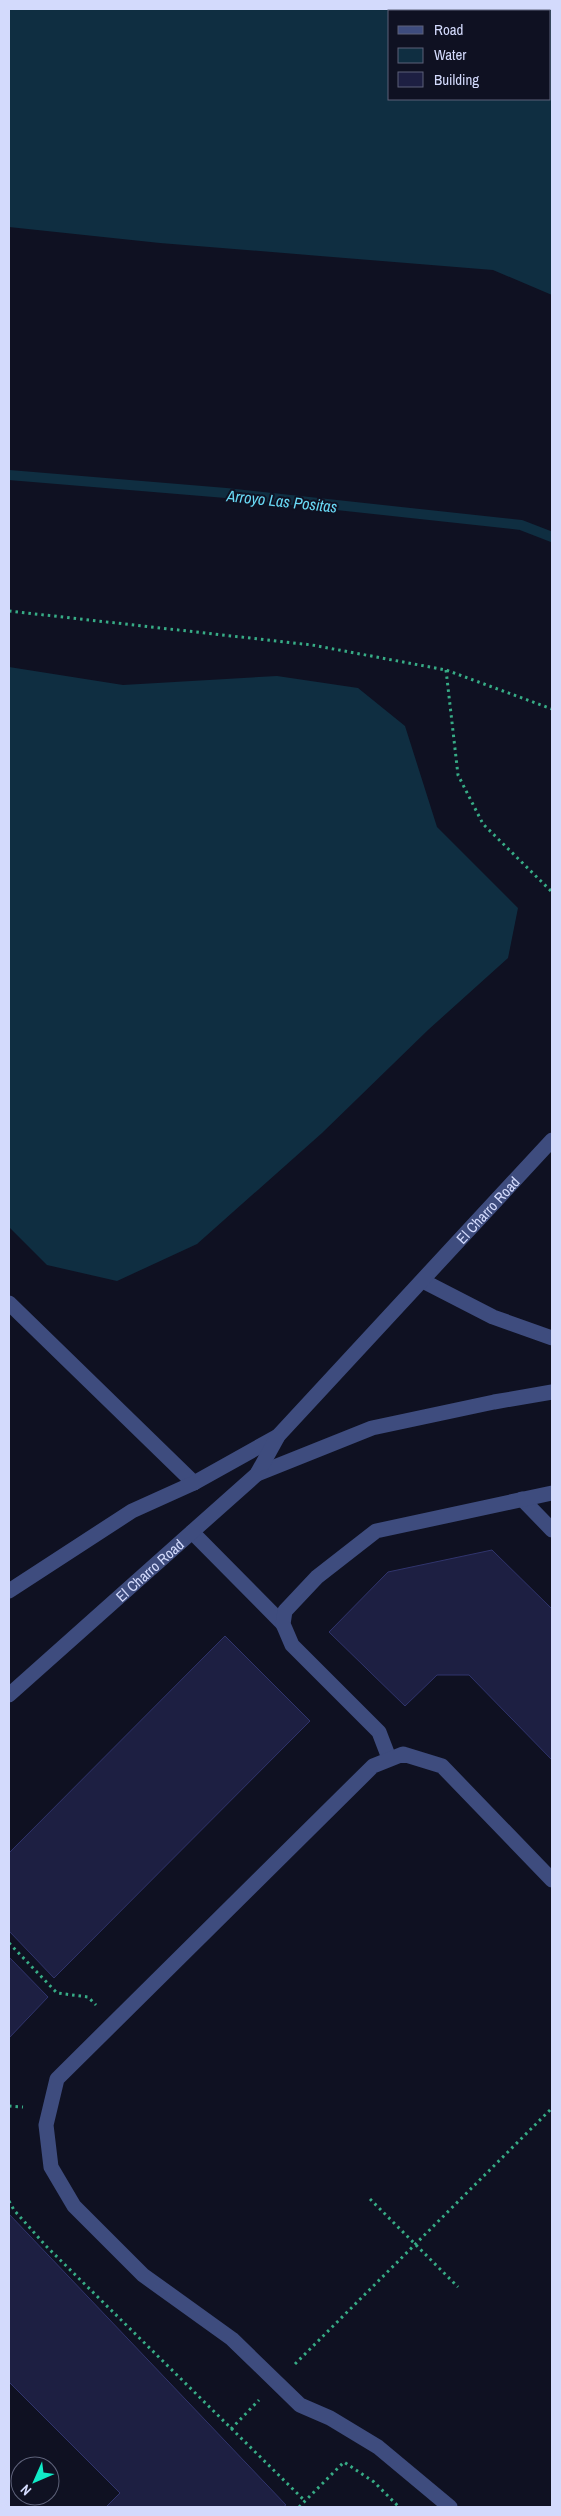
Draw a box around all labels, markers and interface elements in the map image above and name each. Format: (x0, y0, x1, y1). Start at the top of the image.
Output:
legend (388, 10, 551, 100)
text: Road (434, 19, 463, 40)
text: Water (434, 44, 466, 65)
text: Building (434, 69, 479, 90)
water label: Arroyo Las Positas (225, 484, 339, 518)
street label: El Charro Road (451, 1171, 524, 1248)
street label: El Charro Road (111, 1534, 188, 1606)
north arrow (10, 2456, 60, 2506)
text: N (17, 2481, 35, 2499)

